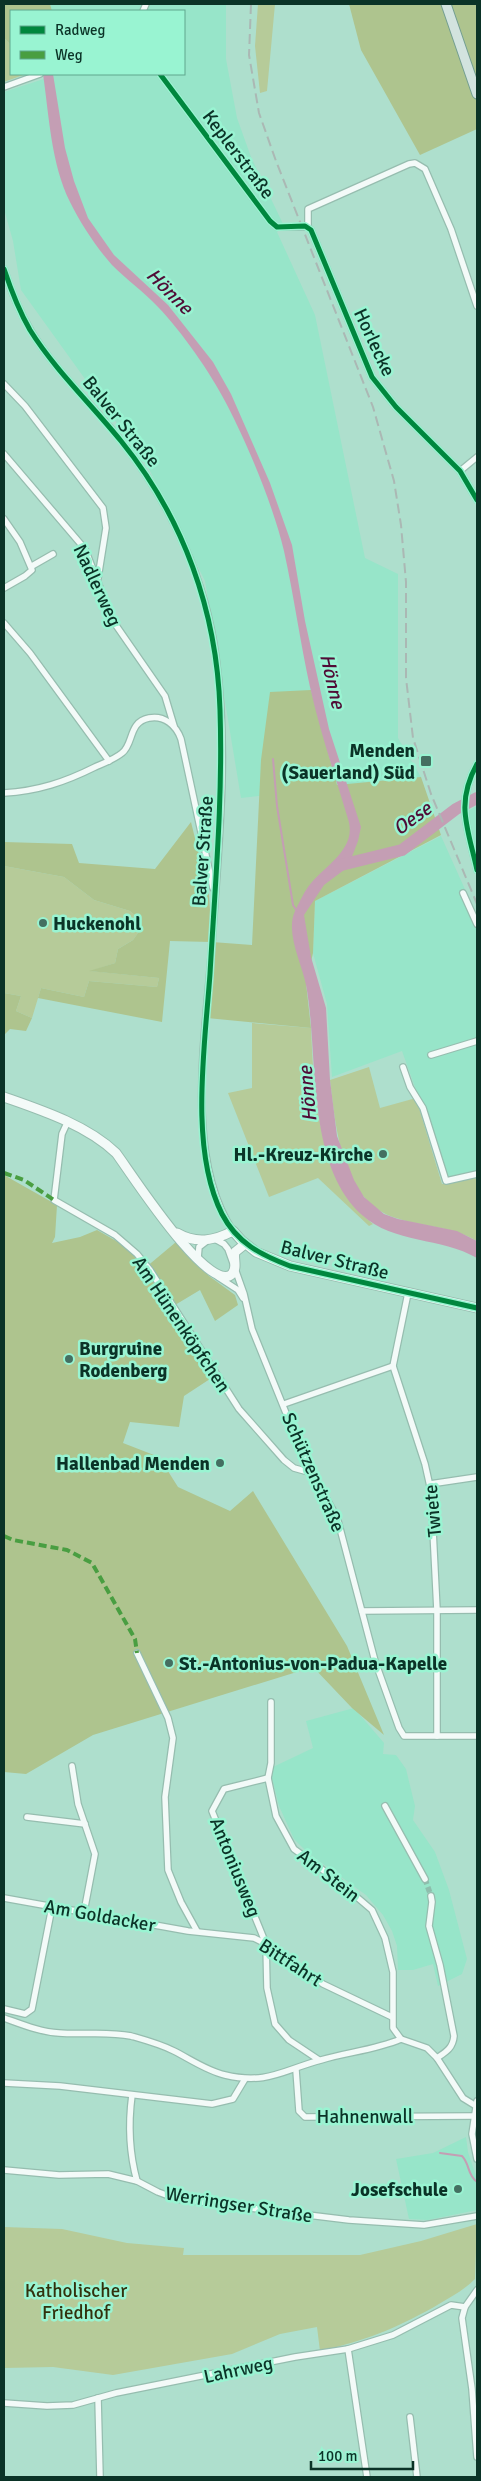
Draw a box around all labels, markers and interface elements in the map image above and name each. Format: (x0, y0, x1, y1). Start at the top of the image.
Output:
legend (10, 10, 185, 75)
text: Radweg (55, 21, 106, 39)
text: Weg (55, 46, 83, 64)
street label: Keplerstraße (197, 105, 279, 204)
water label: Hönne (141, 263, 199, 321)
street label: Horlecke (348, 305, 400, 380)
street label: Balver Straße (77, 371, 165, 472)
street label: Nadlerweg (68, 541, 127, 630)
water label: Hönne (314, 651, 351, 712)
place label: Menden (Sauerland) Süd (281, 739, 415, 785)
marker: Menden (Sauerland) Süd (419, 754, 433, 768)
street label: Balver Straße (187, 795, 219, 907)
water label: Oese (388, 795, 437, 841)
place label: Huckenohl (53, 912, 141, 936)
marker: Huckenohl (37, 917, 49, 929)
water label: Hönne (293, 1064, 322, 1123)
place label: Hl.-Kreuz-Kirche (234, 1143, 373, 1167)
marker: Hl.-Kreuz-Kirche (377, 1148, 389, 1160)
street label: Balver Straße (278, 1235, 391, 1285)
street label: Am Hünenköpfchen (127, 1252, 236, 1397)
place label: Burgruine Rodenberg (79, 1337, 167, 1383)
marker: Burgruine Rodenberg (63, 1353, 75, 1365)
street label: Schützenstraße (276, 1409, 350, 1536)
place label: Hallenbad Menden (56, 1452, 210, 1476)
marker: Hallenbad Menden (214, 1457, 226, 1469)
street label: Twiete (419, 1484, 447, 1538)
place label: St.-Antonius-von-Padua-Kapelle (179, 1652, 447, 1676)
marker: St.-Antonius-von-Padua-Kapelle (163, 1657, 175, 1669)
street label: Antoniusweg (204, 1814, 266, 1921)
street label: Am Stein (292, 1844, 365, 1908)
street label: Am Goldacker (42, 1894, 157, 1938)
street label: Bittfahrt (254, 1934, 327, 1992)
street label: Hahnenwall (317, 2105, 413, 2129)
place label: Josefschule (351, 2178, 448, 2202)
street label: Werringser Straße (163, 2181, 314, 2228)
marker: Josefschule (452, 2183, 464, 2195)
park label: Katholischer Friedhof (25, 2279, 127, 2325)
street label: Lahrweg (201, 2351, 275, 2389)
scale bar (311, 2438, 414, 2470)
text: 100 m (318, 2447, 358, 2465)

